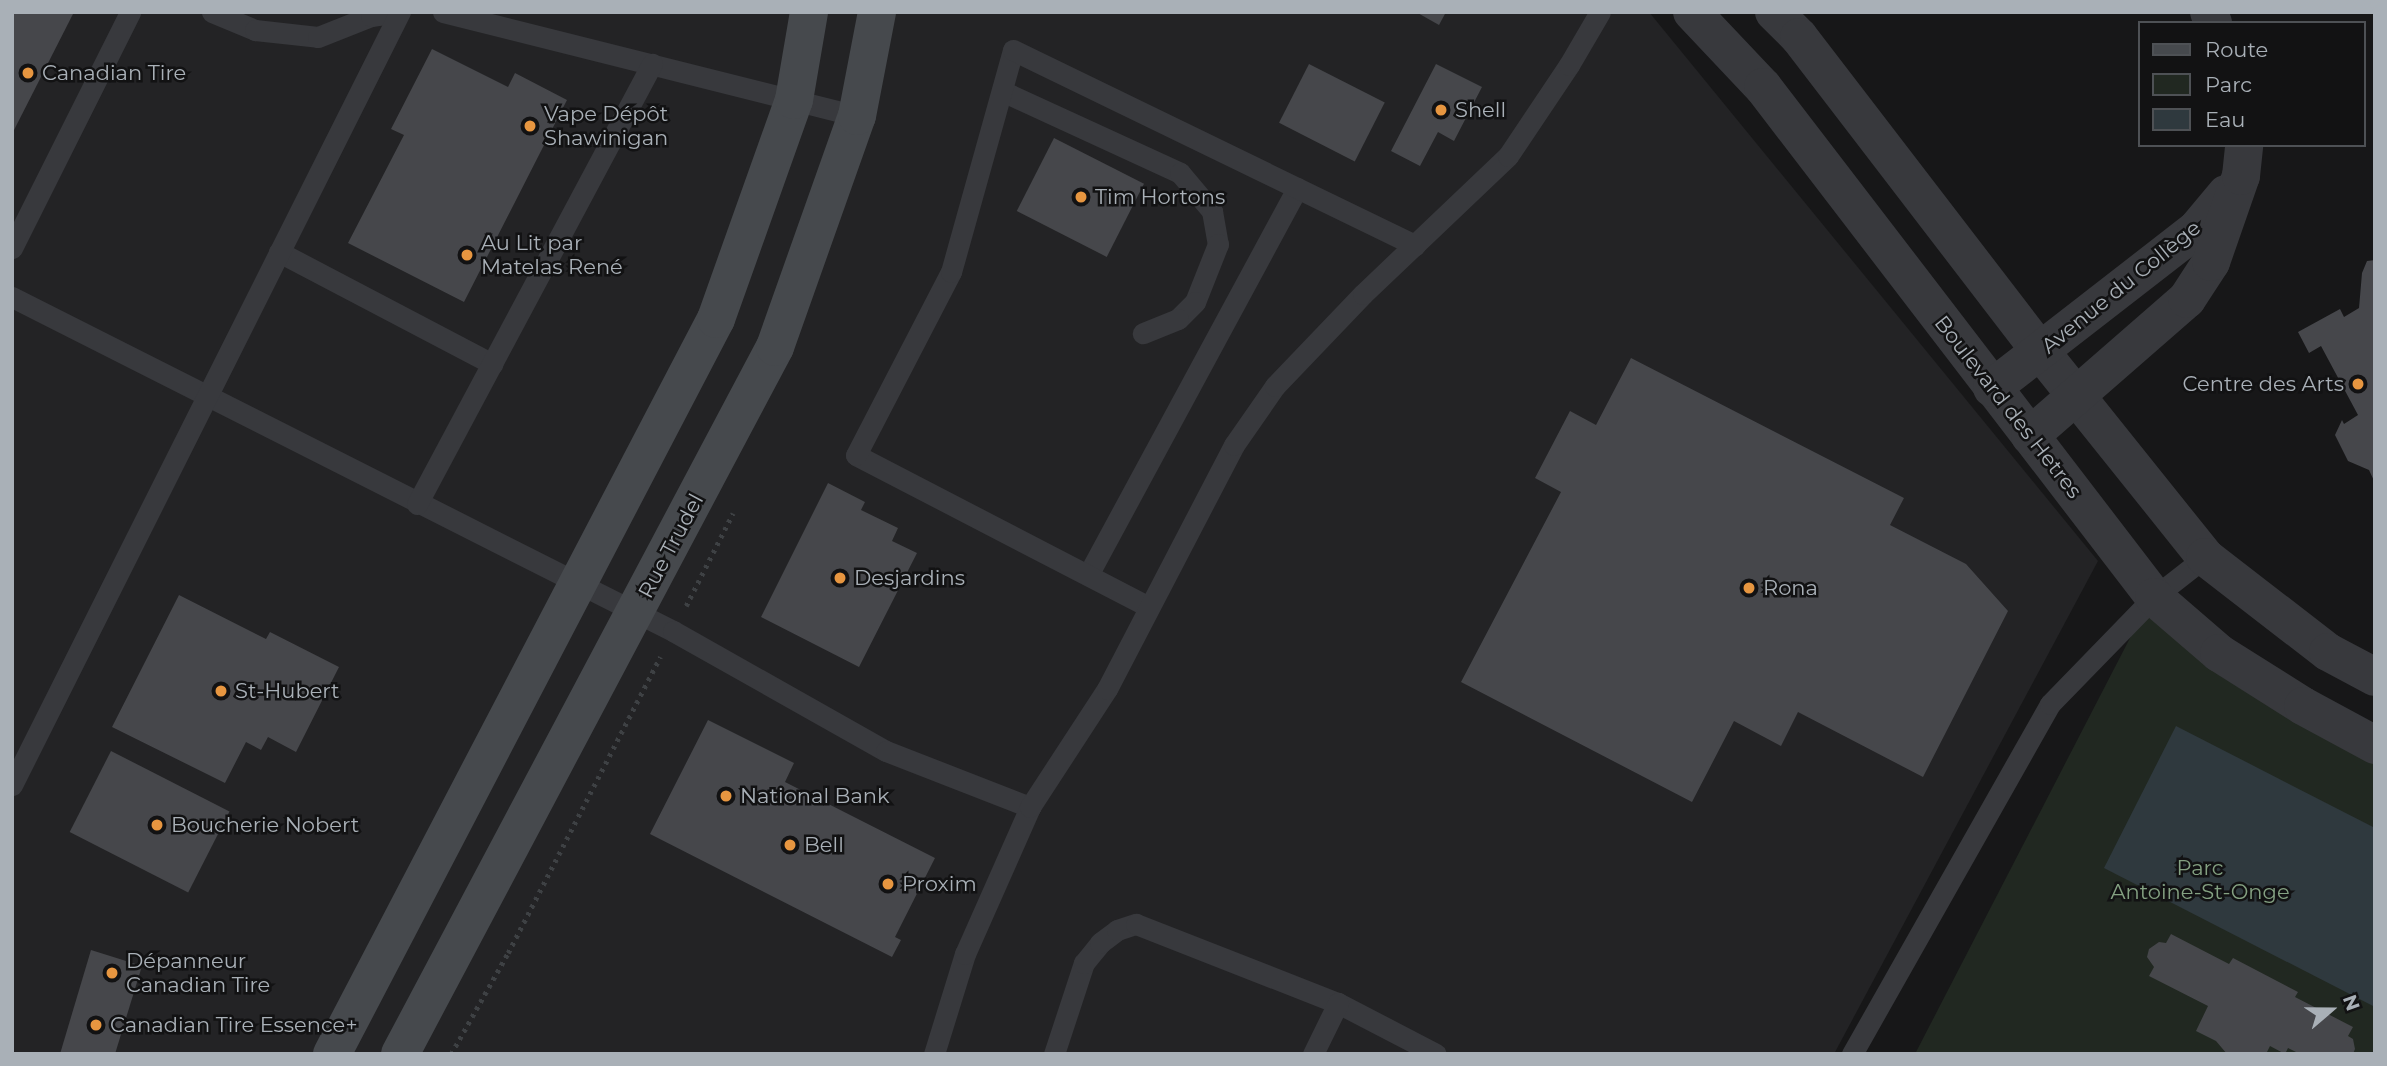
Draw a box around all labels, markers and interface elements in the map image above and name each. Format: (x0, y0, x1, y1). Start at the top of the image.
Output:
legend (2138, 21, 2366, 147)
text: Route (2205, 37, 2268, 62)
place label: Canadian Tire (42, 60, 186, 86)
marker: Canadian Tire (20, 65, 36, 81)
text: Parc (2205, 72, 2252, 97)
place label: Shell (1455, 97, 1506, 123)
place label: Vape Dépôt Shawinigan (544, 101, 668, 151)
marker: Shell (1433, 102, 1449, 118)
text: Eau (2205, 107, 2245, 132)
marker: Vape Dépôt Shawinigan (522, 118, 538, 134)
place label: Tim Hortons (1095, 184, 1225, 210)
marker: Tim Hortons (1073, 189, 1089, 205)
street label: Avenue du Collège (2036, 215, 2206, 359)
place label: Au Lit par Matelas René (481, 230, 623, 280)
marker: Au Lit par Matelas René (459, 247, 475, 263)
street label: Boulevard des Hetres (1929, 311, 2087, 503)
place label: Centre des Arts (2183, 371, 2344, 397)
marker: Centre des Arts (2350, 376, 2366, 392)
street label: Rue Trudel (633, 490, 709, 602)
place label: Desjardins (854, 565, 965, 591)
marker: Desjardins (832, 570, 848, 586)
place label: Rona (1763, 575, 1818, 601)
marker: Rona (1741, 580, 1757, 596)
place label: St-Hubert (235, 678, 340, 704)
marker: St-Hubert (213, 683, 229, 699)
place label: National Bank (740, 783, 890, 809)
marker: National Bank (718, 788, 734, 804)
place label: Boucherie Nobert (171, 812, 359, 838)
marker: Boucherie Nobert (149, 817, 165, 833)
place label: Bell (804, 832, 844, 858)
marker: Bell (782, 837, 798, 853)
park label: Parc Antoine-St-Onge (2110, 855, 2290, 905)
place label: Proxim (902, 871, 977, 897)
marker: Proxim (880, 876, 896, 892)
place label: Dépanneur Canadian Tire (126, 948, 270, 998)
marker: Dépanneur Canadian Tire (104, 965, 120, 981)
north arrow (2296, 975, 2366, 1045)
text: N (2338, 991, 2365, 1014)
place label: Canadian Tire Essence+ (110, 1012, 358, 1038)
marker: Canadian Tire Essence+ (88, 1017, 104, 1033)

